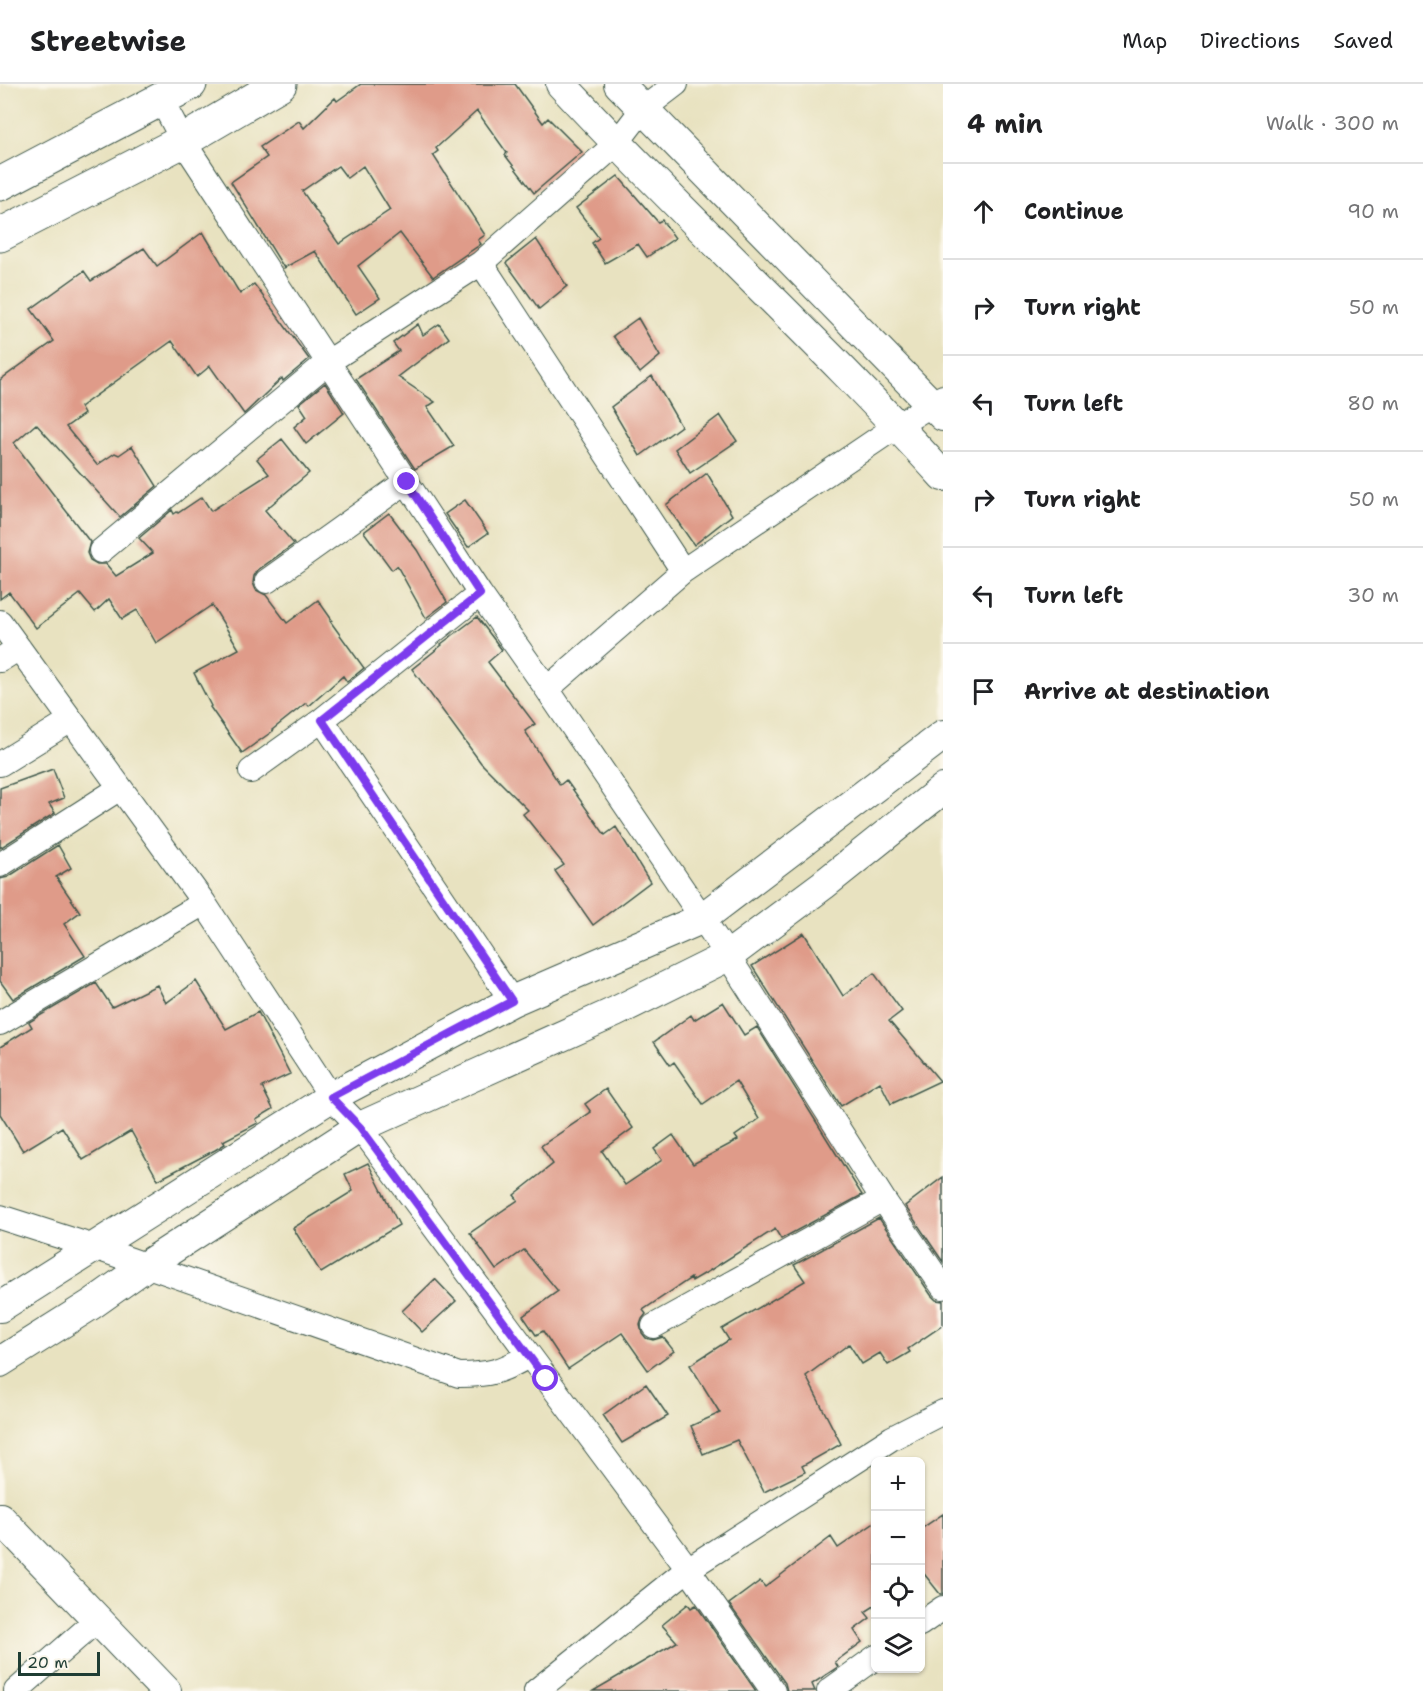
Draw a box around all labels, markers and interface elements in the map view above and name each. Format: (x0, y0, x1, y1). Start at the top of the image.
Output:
text: Streetwise (30, 22, 186, 60)
text: Map (1122, 27, 1167, 55)
text: Directions (1200, 27, 1300, 55)
text: Saved (1333, 27, 1393, 55)
text: 4 min (967, 106, 1043, 141)
text: Walk · 300 m (1266, 110, 1399, 136)
icon: ahead (967, 195, 1000, 228)
text: Continue (1024, 197, 1124, 226)
text: 90 m (1347, 198, 1399, 224)
icon: right (967, 291, 1000, 324)
text: Turn right (1024, 293, 1141, 322)
text: 50 m (1349, 294, 1399, 320)
icon: left (967, 387, 1000, 420)
text: Turn left (1024, 389, 1123, 418)
text: 80 m (1347, 390, 1399, 416)
route end (393, 468, 419, 494)
icon: right (967, 483, 1000, 516)
text: Turn right (1024, 485, 1141, 514)
text: 50 m (1349, 486, 1399, 512)
icon: left (967, 579, 1000, 612)
text: Turn left (1024, 581, 1123, 610)
text: 30 m (1347, 582, 1399, 608)
icon: arrive (967, 675, 1000, 708)
text: Arrive at destination (1024, 677, 1270, 706)
route start (532, 1365, 558, 1391)
map controls (871, 1457, 925, 1673)
button: + (871, 1457, 925, 1511)
button: − (871, 1511, 925, 1565)
button: locate (871, 1565, 925, 1619)
button: layers (871, 1619, 925, 1673)
scale bar (18, 1649, 100, 1676)
text: 20 m (27, 1652, 68, 1673)

